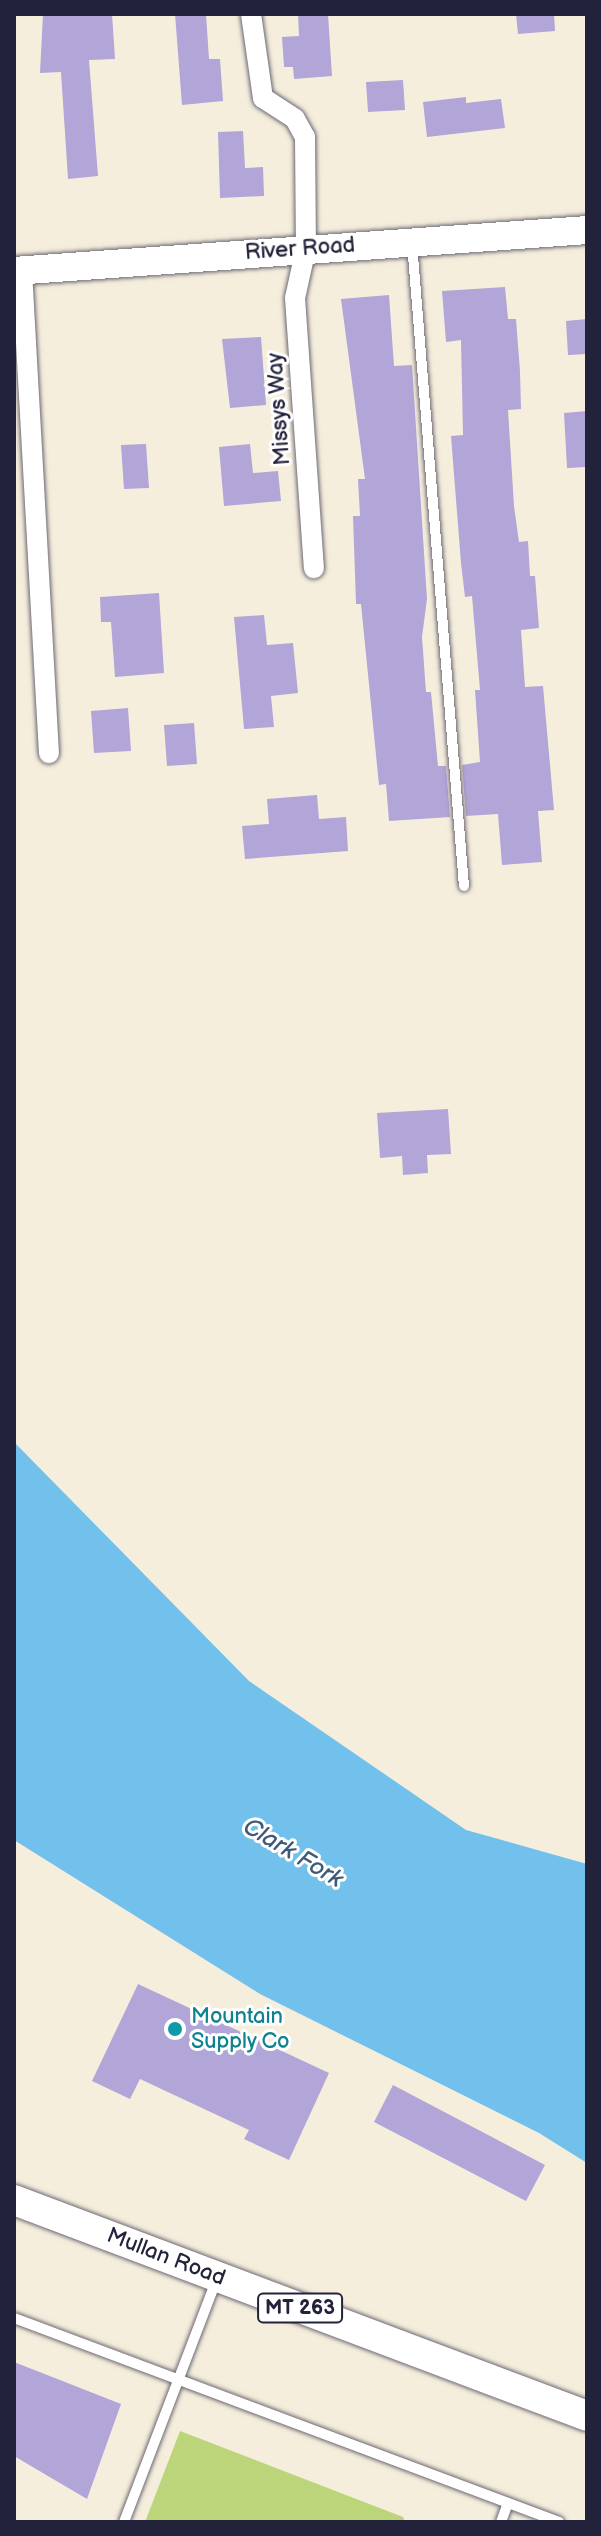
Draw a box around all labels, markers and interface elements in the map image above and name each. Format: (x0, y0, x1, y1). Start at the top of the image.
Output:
street label: River Road (244, 232, 356, 266)
street label: Missys Way (262, 351, 296, 467)
water label: Clark Fork (238, 1812, 348, 1894)
place label: Mountain Supply Co (191, 2003, 291, 2054)
marker: Mountain Supply Co (166, 2020, 184, 2038)
street label: Mullan Road (103, 2222, 229, 2292)
road number: MT 263 (256, 2292, 344, 2324)

